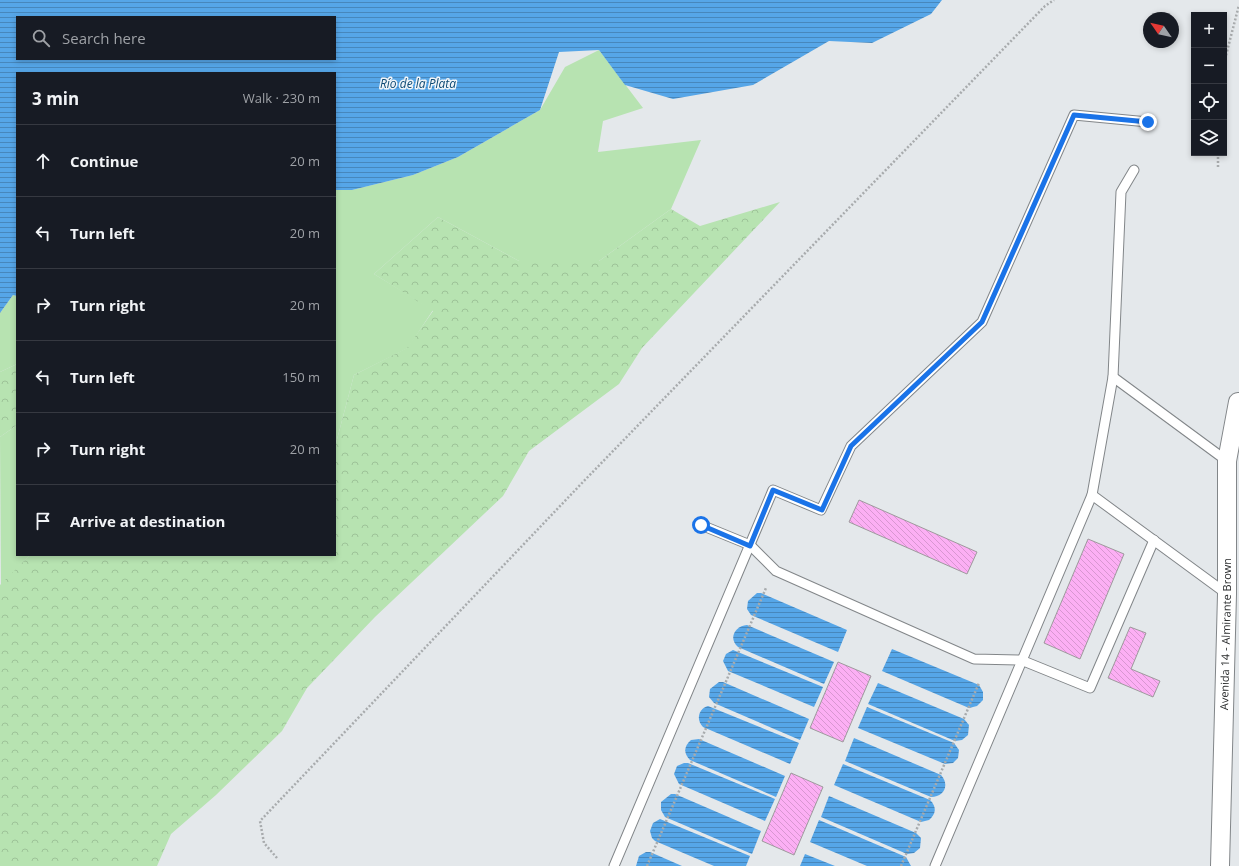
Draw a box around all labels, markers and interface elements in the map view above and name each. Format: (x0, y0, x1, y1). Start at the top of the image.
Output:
north arrow (1143, 12, 1179, 48)
map controls (1191, 12, 1227, 156)
button: + (1191, 12, 1227, 48)
search box (16, 16, 336, 60)
icon: search (30, 27, 52, 49)
text: Search here (62, 28, 146, 48)
button: − (1191, 48, 1227, 84)
water label: Río de la Plata (380, 75, 456, 92)
button: locate (1191, 84, 1227, 120)
text: 3 min (32, 87, 79, 110)
text: Walk · 230 m (243, 89, 320, 107)
route end (1139, 113, 1157, 131)
button: layers (1191, 120, 1227, 156)
icon: ahead (32, 150, 54, 172)
text: Continue (70, 151, 138, 171)
text: 20 m (290, 152, 320, 170)
icon: left (32, 222, 54, 244)
text: Turn left (70, 223, 135, 243)
text: 20 m (290, 224, 320, 242)
icon: right (32, 294, 54, 316)
text: Turn right (70, 295, 145, 315)
text: 20 m (290, 296, 320, 314)
icon: left (32, 366, 54, 388)
text: Turn left (70, 367, 135, 387)
text: 150 m (282, 368, 320, 386)
icon: right (32, 438, 54, 460)
text: Turn right (70, 439, 145, 459)
text: 20 m (290, 440, 320, 458)
icon: arrive (32, 510, 54, 532)
text: Arrive at destination (70, 511, 225, 531)
route start (692, 516, 710, 534)
street label: Avenida 14 - Almirante Brown (1216, 558, 1234, 710)

